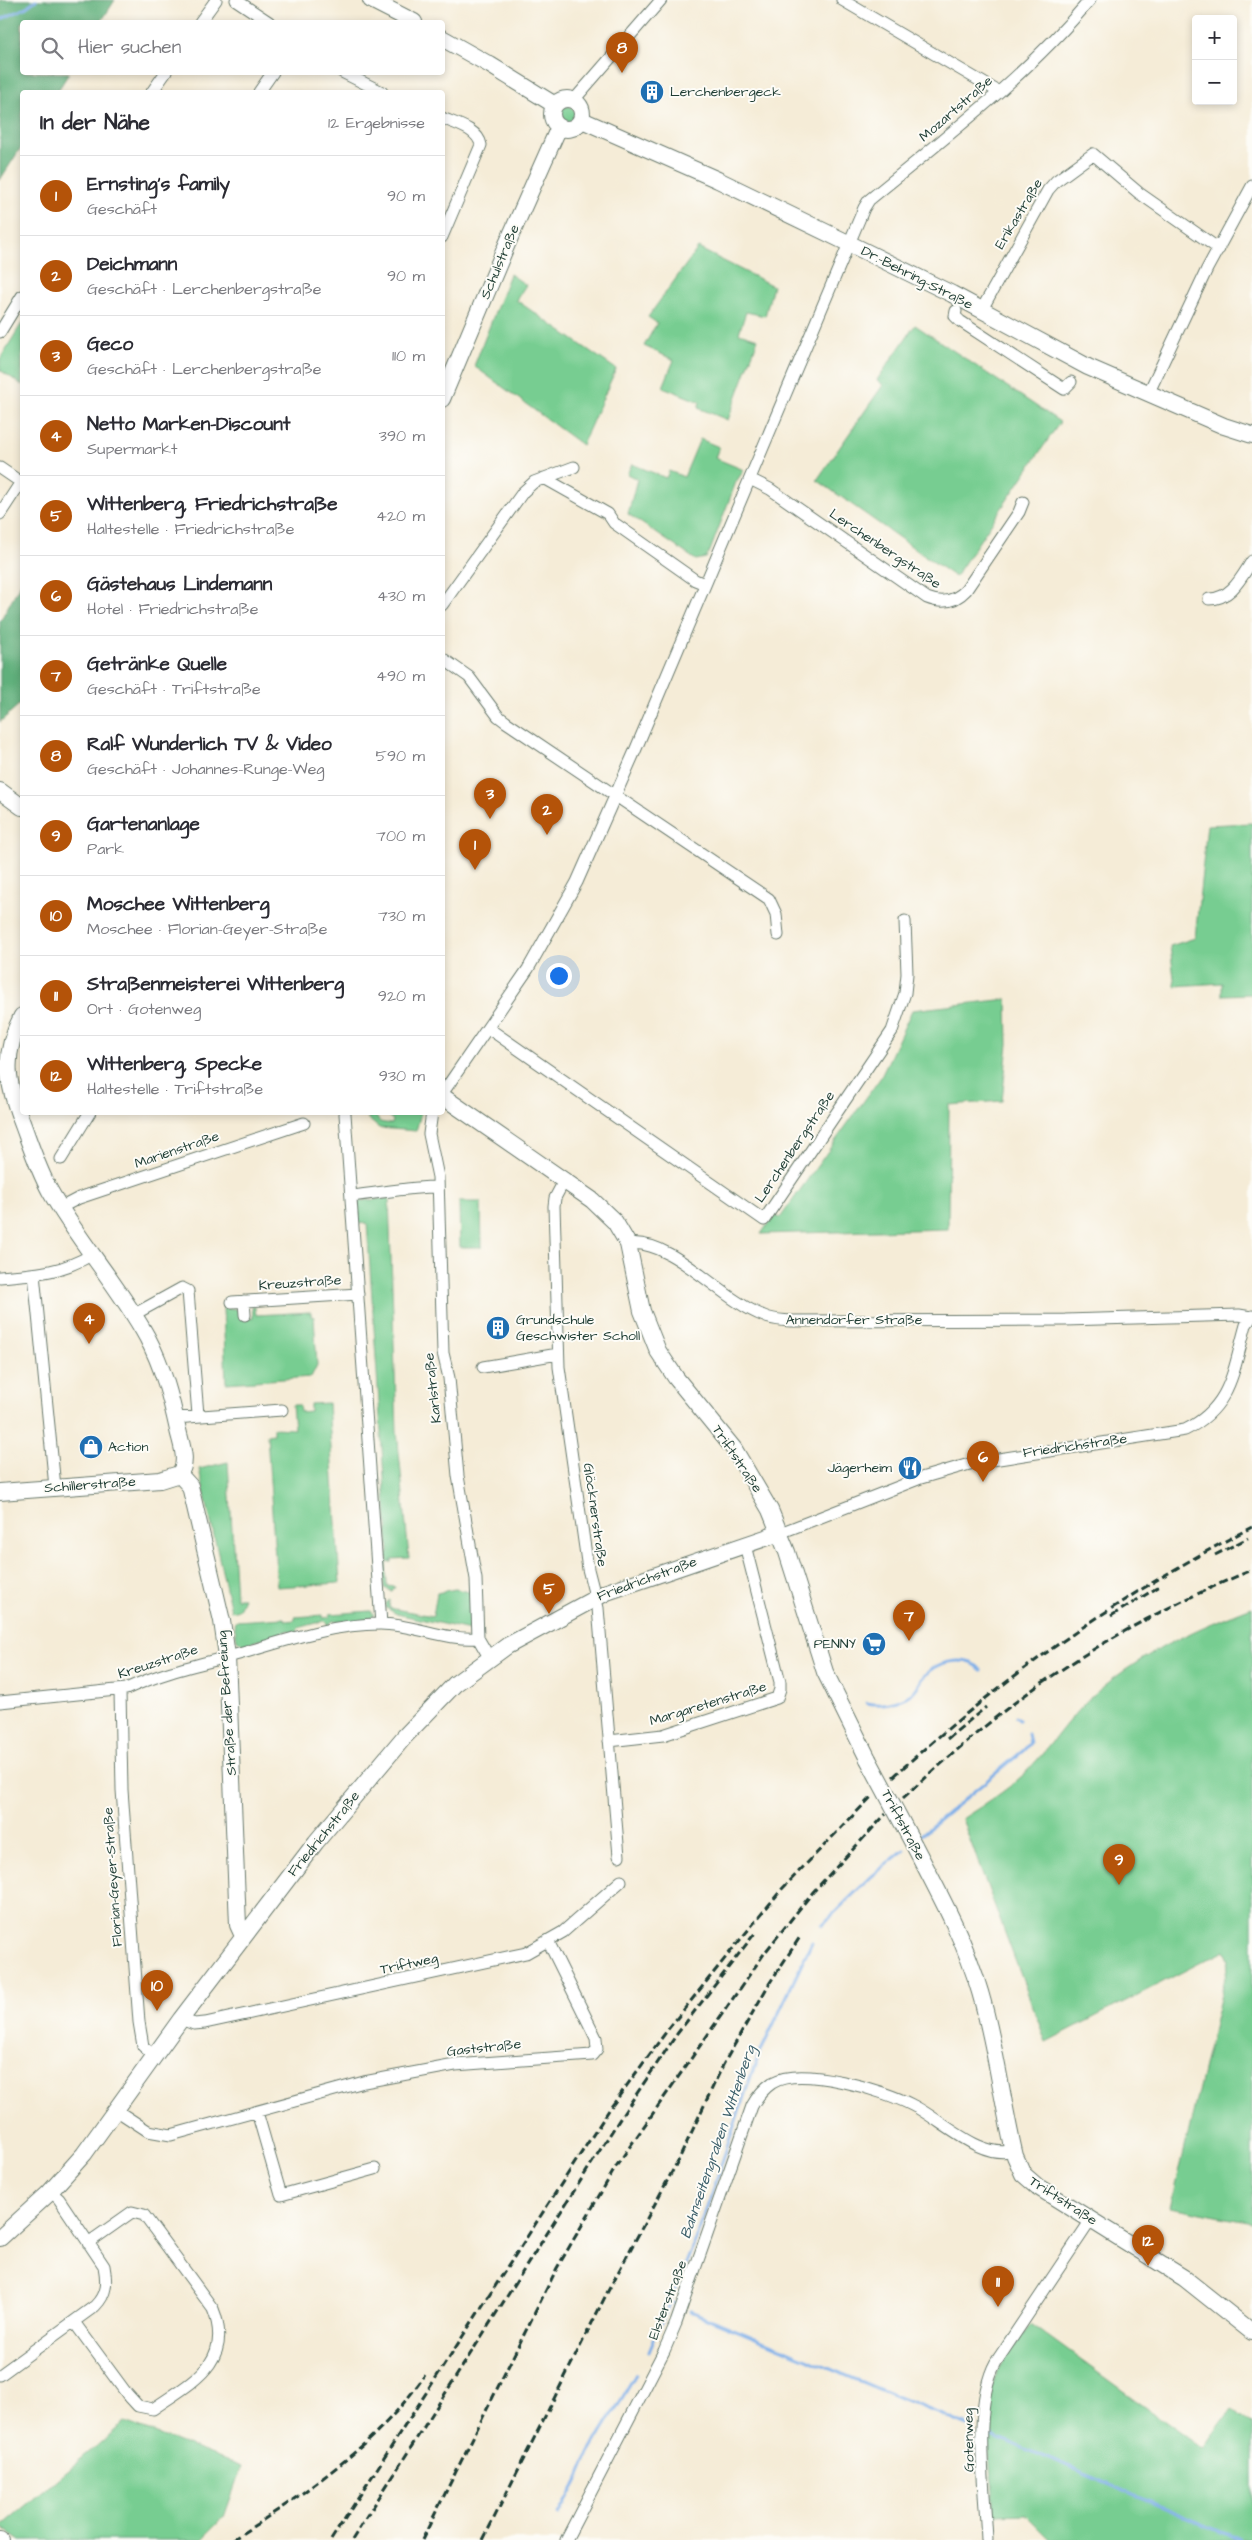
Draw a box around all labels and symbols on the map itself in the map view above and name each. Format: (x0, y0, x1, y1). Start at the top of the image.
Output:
pin: 8 (606, 32, 638, 73)
street label: Mozartstraße (915, 71, 998, 147)
building icon: Lerchenbergeck (639, 79, 665, 105)
place label: Lerchenbergeck (670, 82, 781, 102)
street label: Erikastraße (990, 175, 1048, 253)
street label: Schulstraße (475, 221, 525, 302)
street label: Dr.-Behring-Straße (858, 241, 977, 315)
street label: Lerchenbergstraße (825, 504, 945, 594)
pin: 3 (474, 778, 506, 819)
pin: 2 (531, 794, 563, 835)
pin: 1 (459, 829, 491, 870)
your location (546, 963, 572, 989)
street label: Lerchenbergstraße (750, 1087, 840, 1207)
street label: Marienstraße (132, 1126, 222, 1174)
street label: Kreuzstraße (258, 1270, 342, 1296)
pin: 4 (73, 1303, 105, 1344)
place label: Grundschule Geschwister Scholl (516, 1310, 640, 1346)
street label: Annendorfer Straße (786, 1310, 923, 1330)
building icon: Grundschule Geschwister Scholl (485, 1315, 511, 1341)
street label: Karlstraße (419, 1351, 447, 1424)
street label: Triftstraße (707, 1421, 767, 1497)
street label: Friedrichstraße (1022, 1429, 1129, 1463)
shop icon: Action (78, 1434, 104, 1460)
place label: Action (108, 1437, 148, 1457)
pin: 6 (967, 1441, 999, 1482)
restaurant icon: Jägerheim (897, 1455, 923, 1481)
place label: Jägerheim (827, 1458, 892, 1478)
street label: Glöcknerstraße (578, 1462, 612, 1569)
street label: Schillerstraße (44, 1472, 137, 1498)
street label: Friedrichstraße (594, 1552, 700, 1606)
pin: 5 (533, 1573, 565, 1614)
pin: 7 (893, 1600, 925, 1641)
street label: Straße der Befreiung (212, 1630, 242, 1776)
supermarket icon: PENNY (861, 1631, 887, 1657)
place label: PENNY (814, 1634, 857, 1654)
street label: Kreuzstraße (115, 1640, 201, 1684)
street label: Margaretenstraße (647, 1677, 769, 1731)
street label: Triftstraße (876, 1786, 930, 1864)
street label: Friedrichstraße (283, 1787, 365, 1881)
street label: Florian-Geyer-Straße (98, 1806, 128, 1947)
pin: 9 (1103, 1844, 1135, 1885)
street label: Triftweg (378, 1948, 440, 1980)
pin: 10 (141, 1970, 173, 2011)
street label: Gaststraße (446, 2034, 523, 2062)
water label: Bahnseitengraben Wittenberg (675, 2041, 762, 2242)
street label: Triftstraße (1025, 2171, 1101, 2231)
pin: 12 (1132, 2225, 1164, 2266)
street label: Elsterstraße (644, 2257, 692, 2343)
pin: 11 (982, 2266, 1014, 2307)
street label: Gotenweg (958, 2408, 980, 2472)

